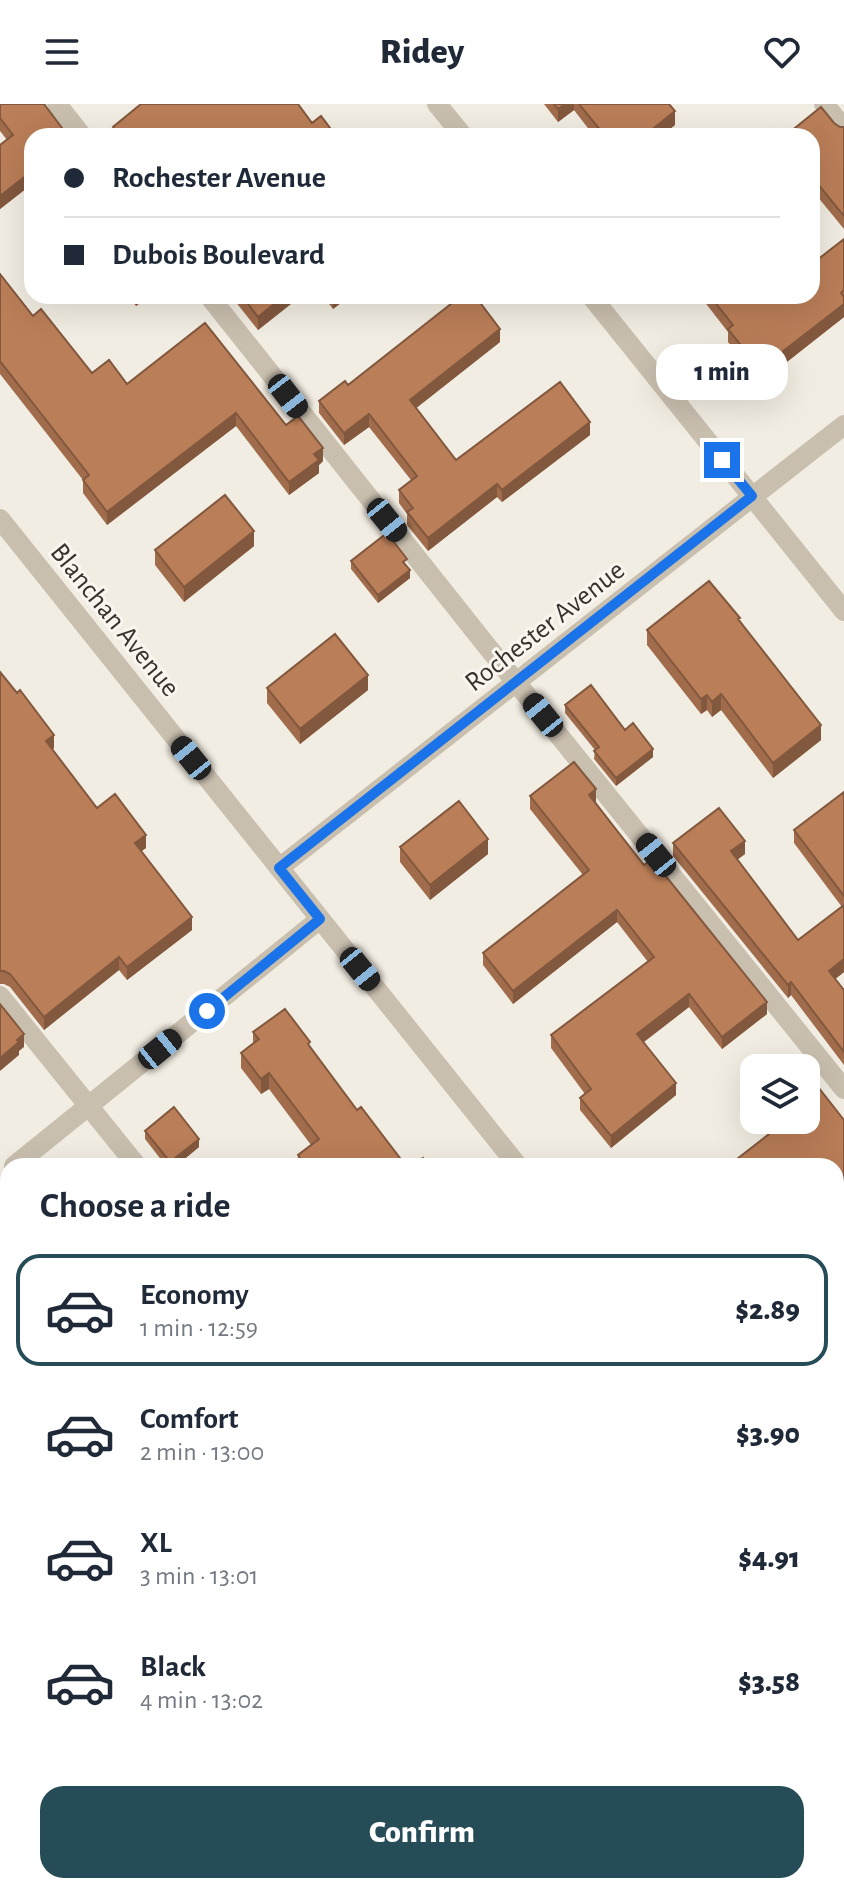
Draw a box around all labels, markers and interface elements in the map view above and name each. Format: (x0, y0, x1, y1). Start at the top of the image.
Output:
icon: menu (40, 30, 84, 74)
icon: heart (760, 30, 804, 74)
text: Ridey (380, 34, 464, 70)
text: Rochester Avenue (112, 163, 326, 193)
text: Dubois Boulevard (112, 240, 325, 270)
callout: 1 min (656, 344, 788, 400)
text: 1 min (694, 359, 750, 385)
car (264, 370, 312, 422)
route end (704, 442, 740, 478)
car (363, 494, 411, 546)
street label: Blanchan Avenue (44, 538, 184, 702)
street label: Rochester Avenue (460, 556, 630, 697)
car (519, 689, 567, 741)
car (167, 732, 215, 784)
car (632, 829, 680, 881)
car (336, 943, 384, 995)
route start (189, 993, 225, 1029)
car (134, 1025, 186, 1073)
map controls (740, 1054, 820, 1134)
button: layers (740, 1054, 820, 1134)
text: Choose a ride (40, 1188, 230, 1224)
icon: car (44, 1274, 116, 1346)
text: Economy (140, 1280, 249, 1310)
text: $2.89 (735, 1295, 800, 1325)
text: 1 min · 12:59 (140, 1315, 258, 1341)
icon: car (44, 1398, 116, 1470)
text: Comfort (140, 1404, 239, 1434)
text: $3.90 (736, 1419, 800, 1449)
text: 2 min · 13:00 (140, 1439, 264, 1465)
icon: car (44, 1522, 116, 1594)
text: XL (140, 1528, 172, 1558)
text: $4.91 (738, 1543, 800, 1573)
text: 3 min · 13:01 (140, 1563, 258, 1589)
icon: car (44, 1646, 116, 1718)
text: Black (140, 1652, 206, 1682)
text: $3.58 (738, 1667, 800, 1697)
text: 4 min · 13:02 (140, 1687, 263, 1713)
button: Confirm (40, 1786, 804, 1878)

